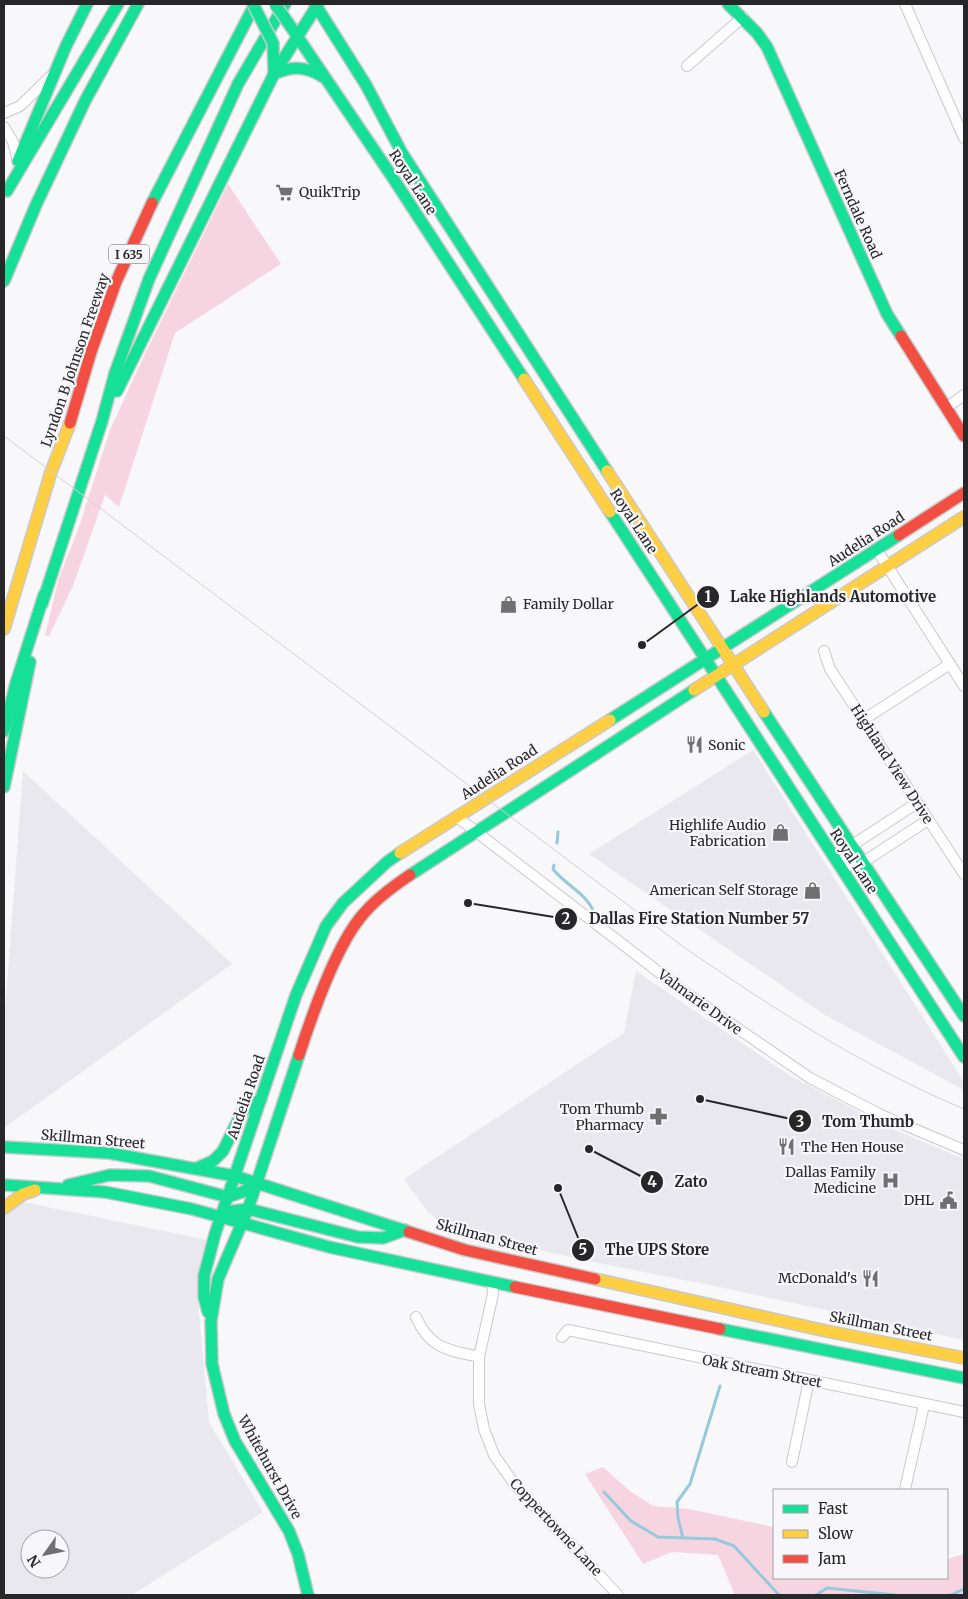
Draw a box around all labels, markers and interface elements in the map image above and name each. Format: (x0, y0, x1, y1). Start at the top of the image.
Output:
street label: Royal Lane (385, 146, 441, 218)
street label: Ferndale Road (830, 166, 886, 262)
supermarket icon: QuikTrip (275, 182, 295, 202)
place label: QuikTrip (299, 183, 361, 201)
road number: I 635 (109, 244, 149, 264)
street label: Lyndon B Johnson Freeway (37, 270, 114, 449)
street label: Royal Lane (606, 485, 662, 557)
street label: Audelia Road (823, 507, 908, 571)
callout: Lake Highlands Automotive (695, 582, 946, 612)
text: 1 (705, 587, 712, 606)
text: Lake Highlands Automotive (730, 587, 936, 606)
shop icon: Family Dollar (499, 594, 519, 614)
place label: Family Dollar (523, 595, 614, 613)
street label: Highland View Drive (847, 701, 937, 827)
restaurant icon: Sonic (684, 735, 704, 755)
place label: Sonic (708, 736, 745, 754)
street label: Audelia Road (456, 740, 541, 804)
place label: Highlife Audio Fabrication (669, 816, 766, 850)
shop icon: Highlife Audio Fabrication (770, 823, 790, 843)
street label: Royal Lane (826, 825, 882, 897)
shop icon: American Self Storage (802, 880, 822, 900)
place label: American Self Storage (649, 881, 798, 899)
callout: Dallas Fire Station Number 57 (554, 904, 819, 934)
text: 2 (562, 909, 571, 928)
text: Dallas Fire Station Number 57 (589, 909, 809, 928)
street label: Valmarie Drive (654, 965, 746, 1039)
street label: Audelia Road (223, 1052, 269, 1142)
place label: Tom Thumb Pharmacy (560, 1100, 645, 1134)
callout: Tom Thumb (787, 1106, 924, 1136)
pharmacy icon: Tom Thumb Pharmacy (648, 1107, 668, 1127)
text: 3 (796, 1112, 804, 1131)
text: Tom Thumb (822, 1112, 914, 1131)
street label: Skillman Street (40, 1125, 146, 1153)
restaurant icon: The Hen House (777, 1137, 797, 1157)
place label: The Hen House (801, 1138, 904, 1156)
place label: Dallas Family Medicine (785, 1163, 877, 1197)
callout: Zato (639, 1167, 717, 1197)
hospital icon: Dallas Family Medicine (880, 1170, 900, 1190)
text: 4 (647, 1172, 657, 1191)
text: Zato (675, 1172, 708, 1191)
public building icon: DHL (938, 1190, 958, 1210)
place label: DHL (904, 1191, 934, 1209)
street label: Skillman Street (434, 1215, 540, 1259)
callout: The UPS Store (570, 1235, 720, 1265)
text: 5 (579, 1240, 587, 1259)
text: The UPS Store (605, 1240, 709, 1259)
restaurant icon: McDonald's (861, 1268, 881, 1288)
place label: McDonald's (778, 1269, 857, 1287)
street label: Skillman Street (828, 1307, 934, 1345)
street label: Oak Stream Street (701, 1351, 824, 1392)
street label: Whitehurst Drive (234, 1411, 306, 1522)
street label: Coppertowne Lane (506, 1474, 606, 1580)
legend (773, 1489, 948, 1579)
text: Fast (818, 1499, 848, 1518)
text: Slow (818, 1524, 853, 1543)
north arrow (20, 1529, 70, 1579)
text: Jam (817, 1549, 846, 1568)
text: N (24, 1552, 45, 1571)

